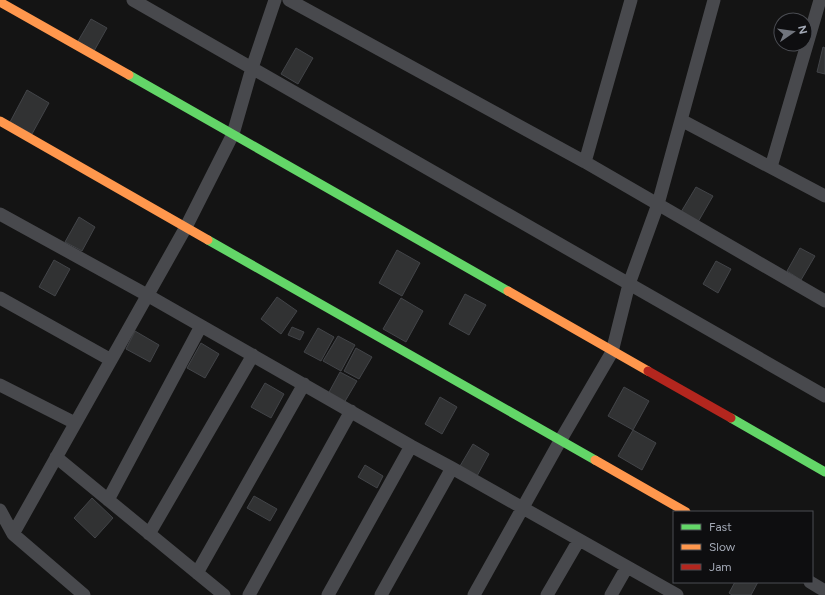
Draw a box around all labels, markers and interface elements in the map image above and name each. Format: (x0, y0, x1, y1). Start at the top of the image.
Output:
north arrow (773, 12, 813, 52)
text: N (795, 24, 810, 35)
legend (673, 511, 813, 583)
text: Fast (709, 520, 732, 534)
text: Slow (709, 540, 736, 554)
text: Jam (709, 560, 732, 574)

